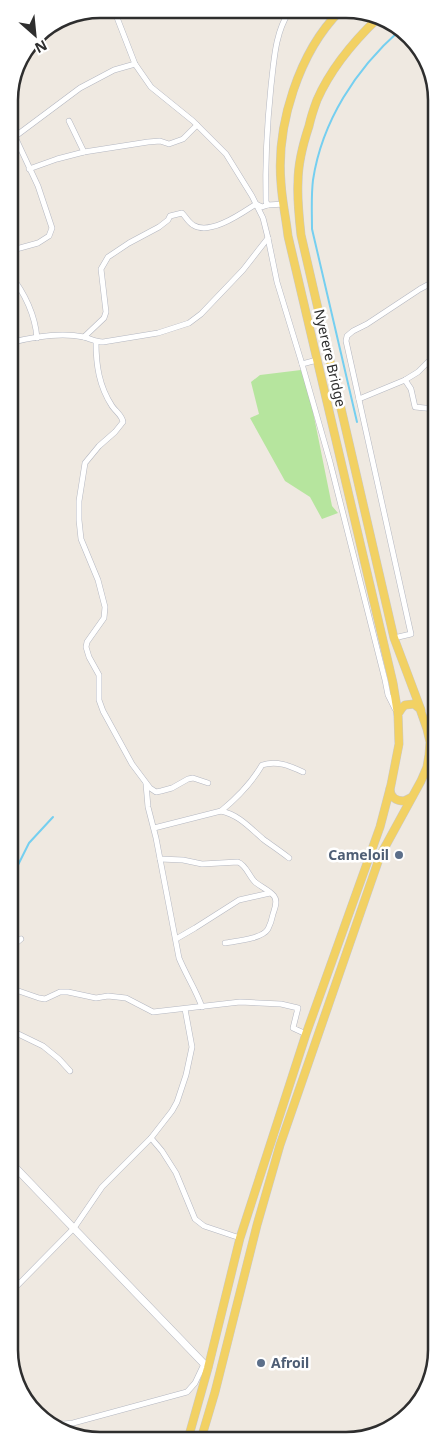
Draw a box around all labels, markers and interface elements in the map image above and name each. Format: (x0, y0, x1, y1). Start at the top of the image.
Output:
north arrow (10, 10, 60, 60)
text: N (32, 36, 51, 58)
street label: Nyerere Bridge (310, 307, 351, 409)
place label: Cameloil (328, 845, 389, 864)
marker: Cameloil (393, 849, 405, 861)
place label: Afroil (271, 1353, 309, 1372)
marker: Afroil (255, 1357, 267, 1369)

